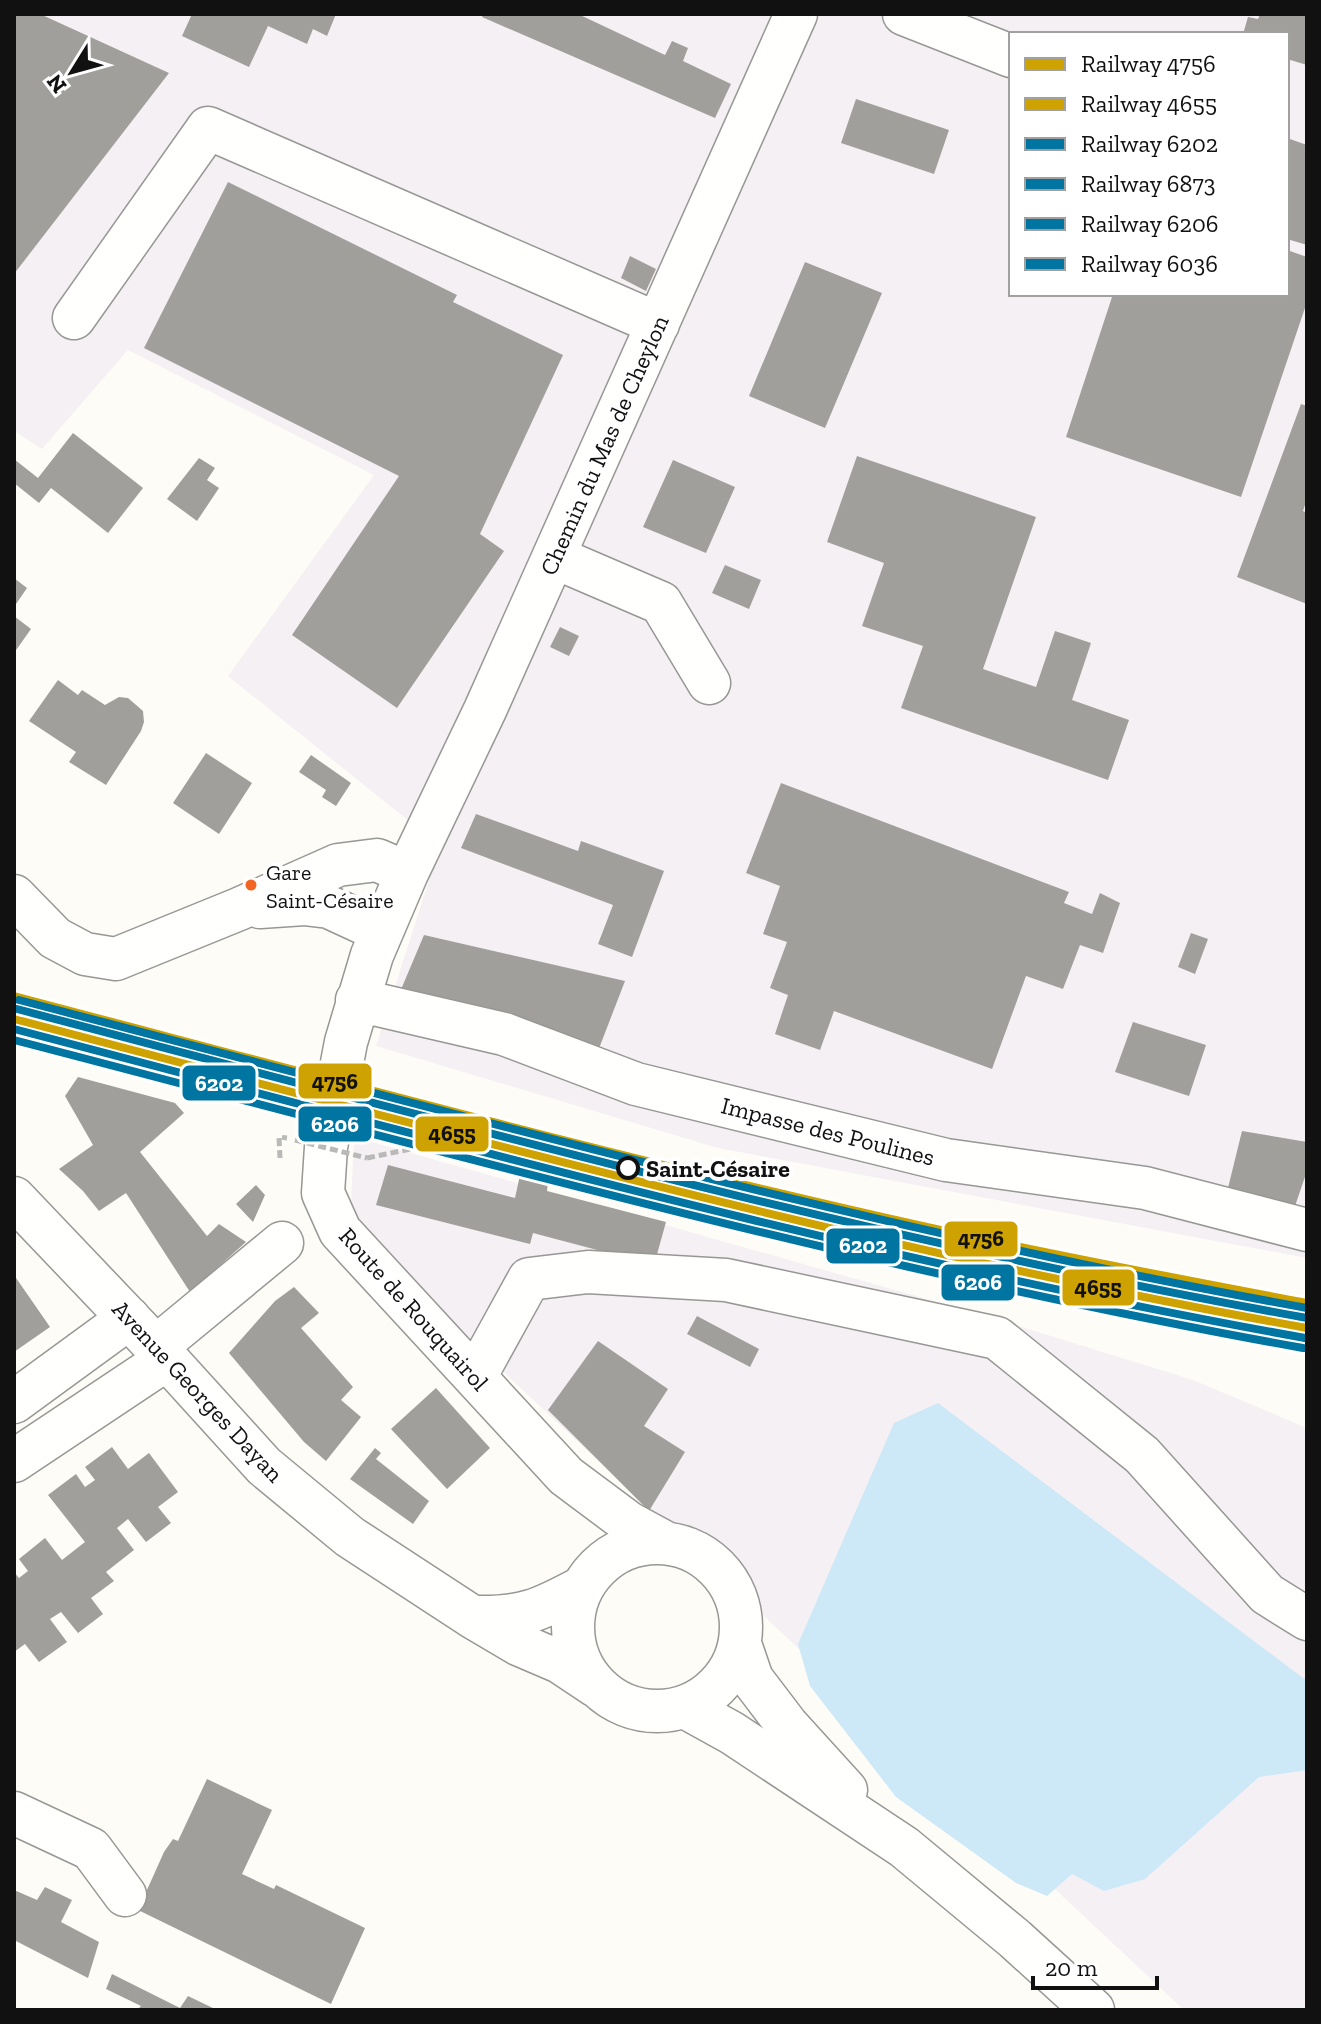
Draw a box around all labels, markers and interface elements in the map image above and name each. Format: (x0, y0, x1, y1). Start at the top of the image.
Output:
north arrow (32, 32, 112, 112)
legend (1009, 32, 1289, 296)
text: Railway 4756 (1081, 49, 1216, 78)
text: N (40, 69, 72, 99)
text: Railway 4655 (1081, 89, 1217, 118)
text: Railway 6202 (1081, 129, 1218, 158)
text: Railway 6873 (1081, 169, 1216, 198)
text: Railway 6206 (1081, 209, 1219, 238)
text: Railway 6036 (1081, 249, 1218, 278)
street label: Chemin du Mas de Cheylon (533, 310, 675, 579)
place label: Gare Saint-Césaire (266, 859, 394, 914)
marker: Gare Saint-Césaire (243, 877, 259, 893)
line badge: 4756 (297, 1062, 373, 1100)
line badge: 6202 (181, 1064, 257, 1102)
text: 4756 (312, 1068, 358, 1095)
text: 6202 (195, 1070, 243, 1097)
street label: Impasse des Poulines (718, 1090, 938, 1172)
line badge: 6206 (297, 1105, 373, 1143)
text: 6206 (311, 1111, 359, 1138)
line badge: 4655 (414, 1115, 490, 1153)
text: 4655 (428, 1120, 476, 1147)
place label: Saint-Césaire (646, 1154, 790, 1183)
marker: Saint-Césaire (617, 1157, 639, 1179)
line badge: 4756 (943, 1220, 1019, 1258)
street label: Route de Rouquairol (333, 1221, 495, 1397)
text: 4756 (958, 1225, 1004, 1252)
line badge: 6202 (825, 1227, 901, 1265)
text: 6202 (839, 1232, 887, 1259)
line badge: 6206 (940, 1263, 1016, 1302)
line badge: 4655 (1061, 1268, 1136, 1307)
text: 6206 (954, 1269, 1002, 1296)
text: 4655 (1074, 1274, 1122, 1301)
street label: Avenue Georges Dayan (106, 1294, 290, 1488)
scale bar (1033, 1940, 1157, 1990)
text: 20 m (1045, 1953, 1098, 1982)

